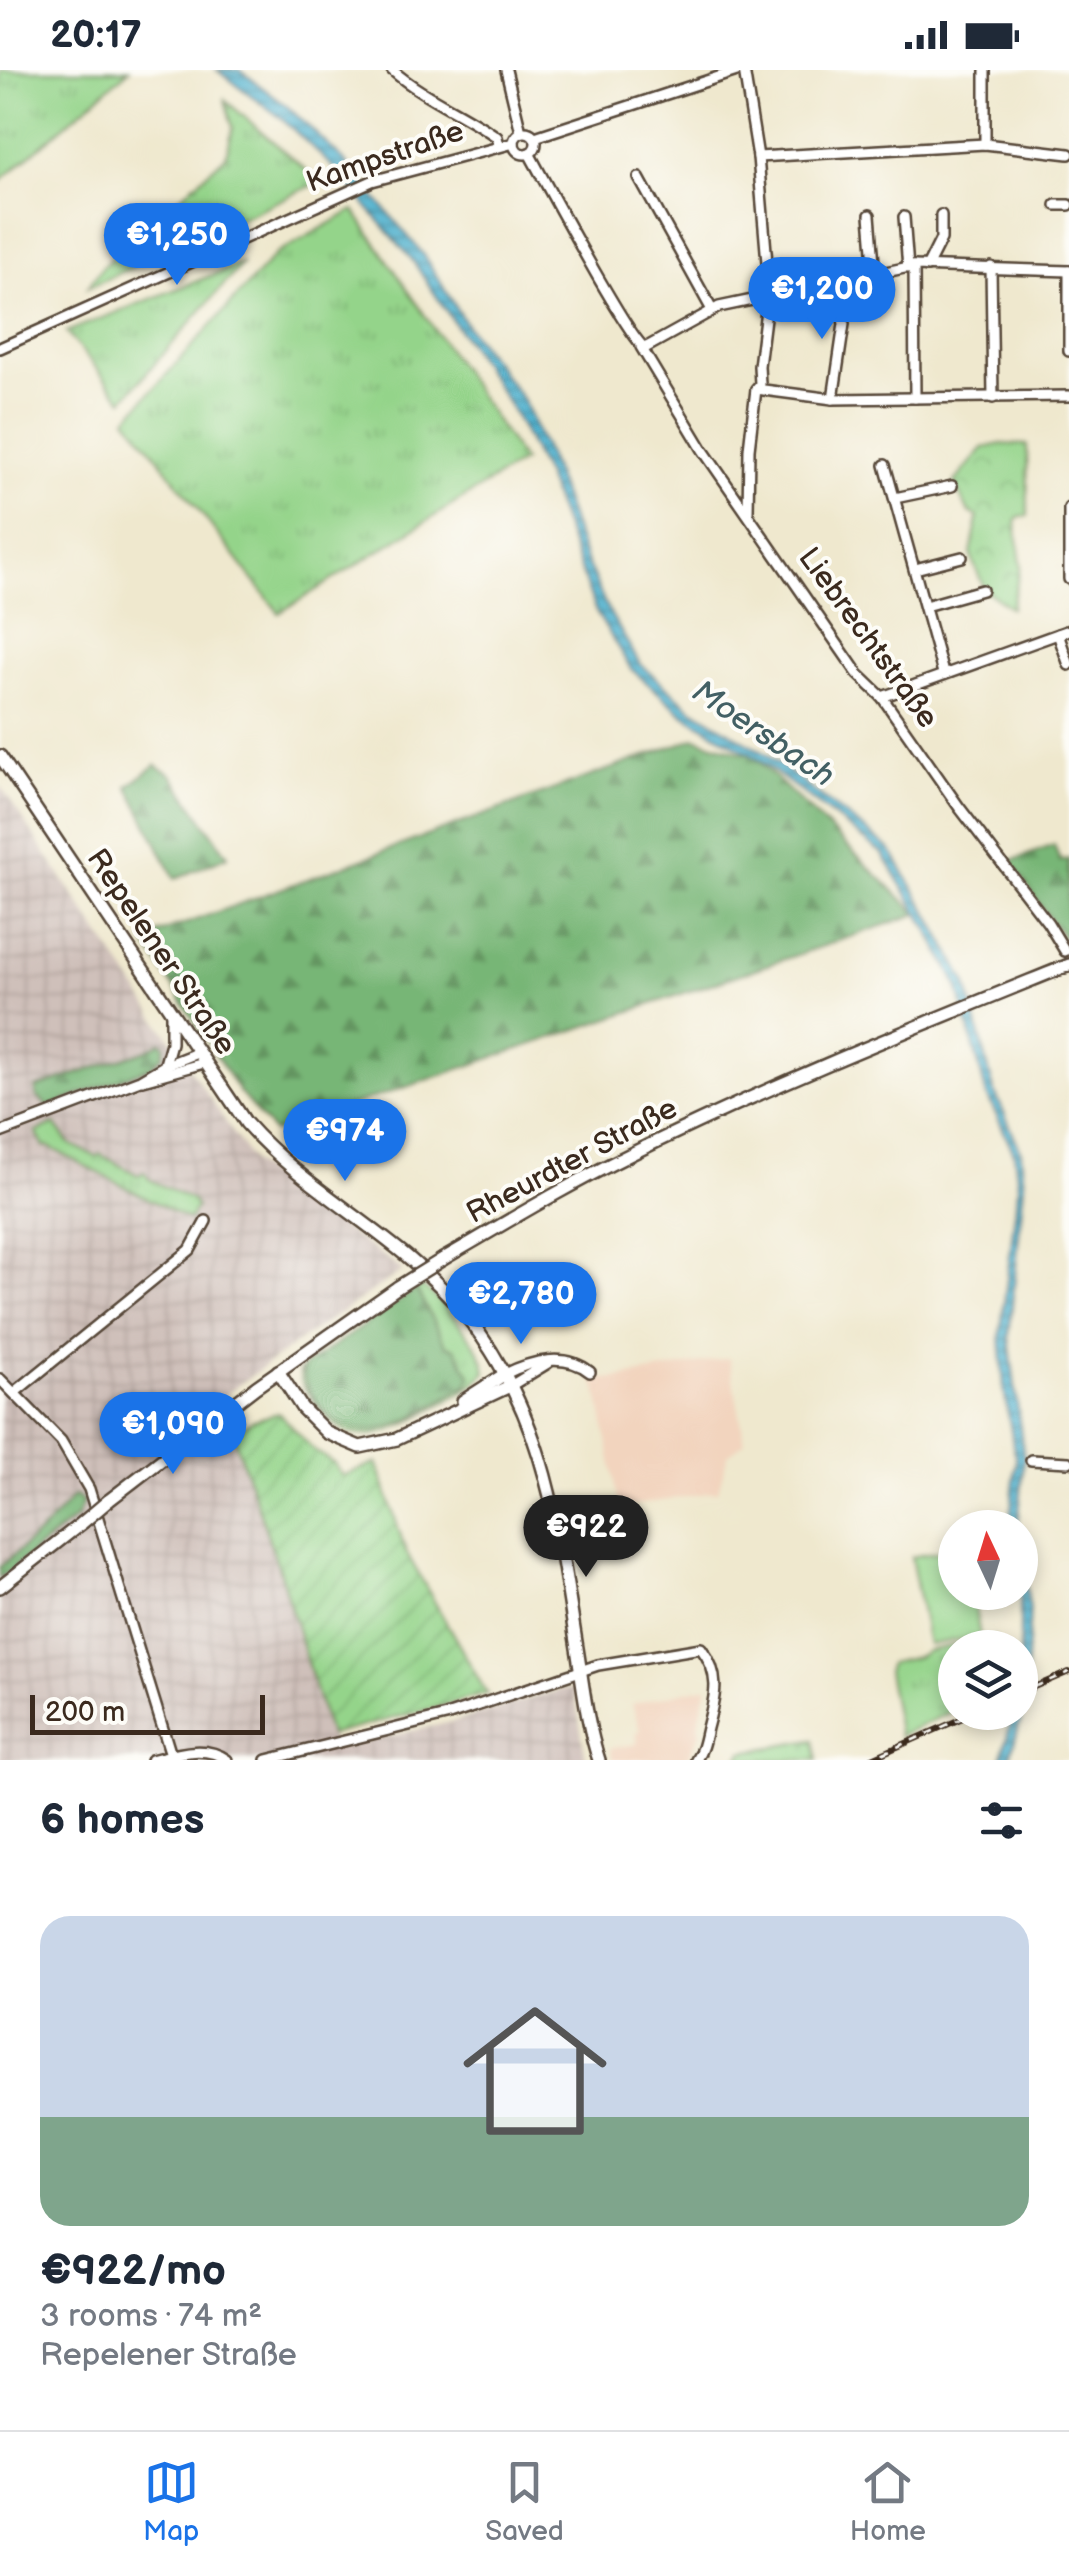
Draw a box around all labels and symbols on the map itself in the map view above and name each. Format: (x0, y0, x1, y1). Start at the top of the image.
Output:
street label: Kampstraße (302, 113, 468, 201)
pin: €1,250 (96, 203, 258, 288)
pin: €1,200 (741, 257, 903, 342)
street label: Liebrechtstraße (790, 541, 946, 735)
water label: Moersbach (685, 672, 841, 796)
street label: Repelener Straße (79, 842, 243, 1062)
street label: Rheurdter Straße (461, 1090, 683, 1232)
pin: €974 (286, 1099, 404, 1184)
pin: €2,780 (440, 1262, 602, 1347)
pin: €1,090 (92, 1392, 254, 1477)
pin: €922 (527, 1495, 645, 1580)
north arrow (938, 1510, 1038, 1610)
scale bar (30, 1690, 265, 1734)

